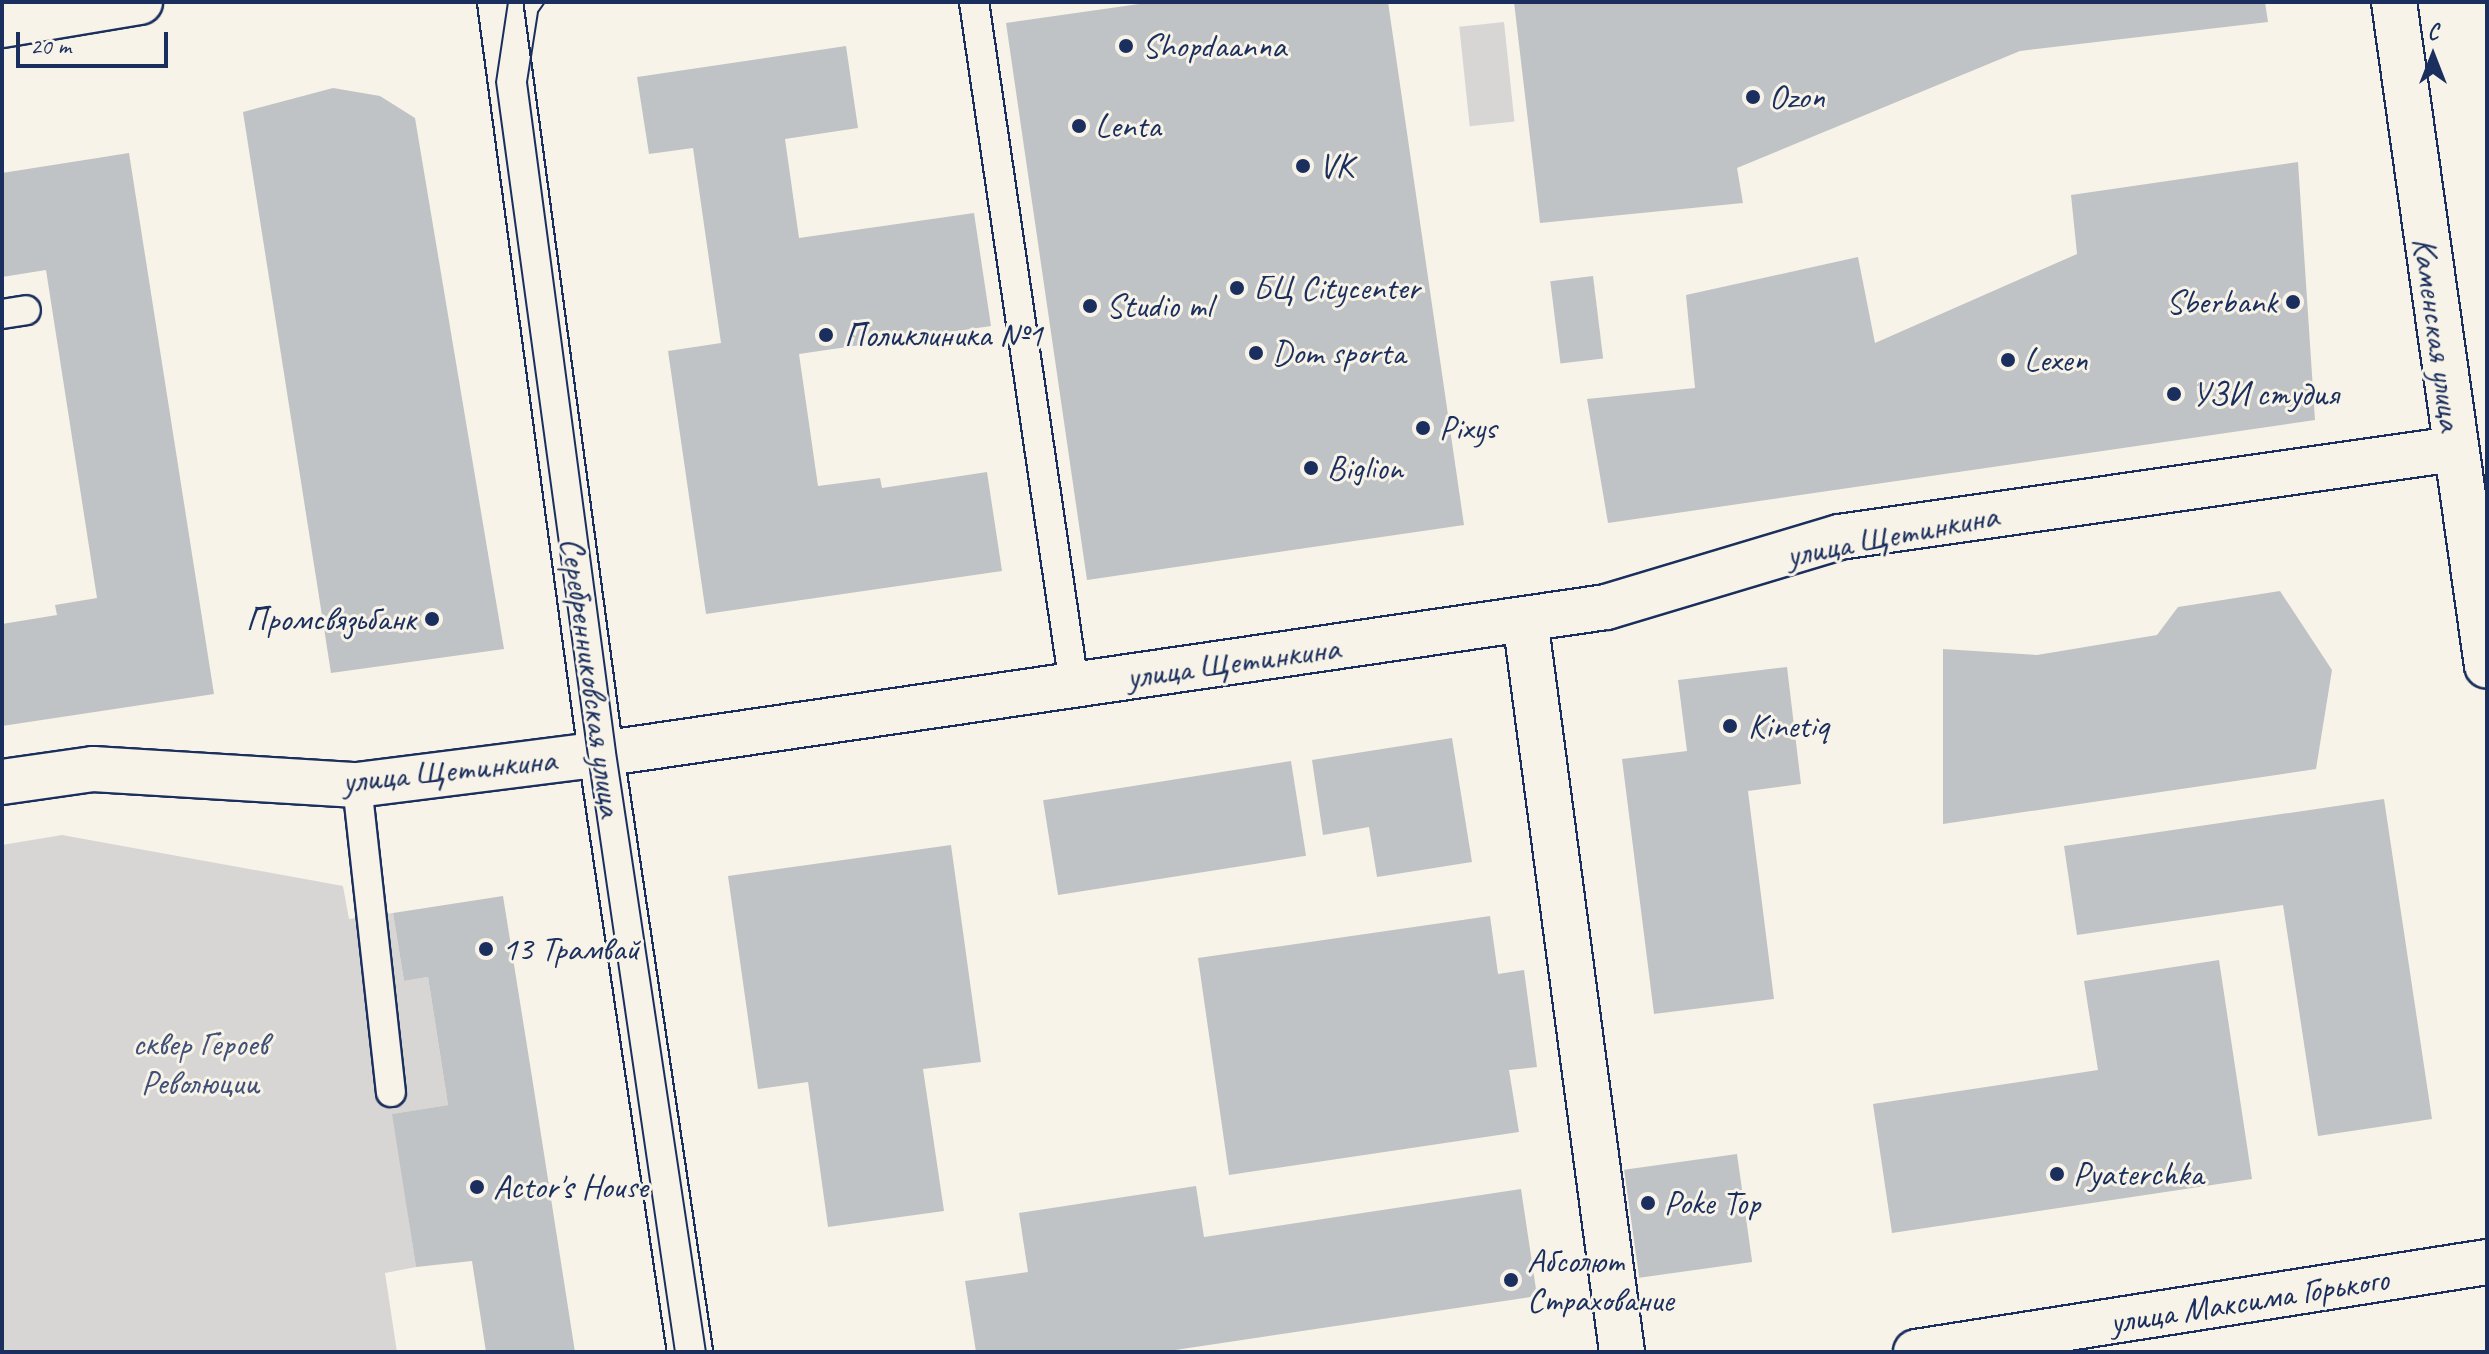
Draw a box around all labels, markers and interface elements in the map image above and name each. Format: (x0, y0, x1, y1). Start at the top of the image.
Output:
scale bar (20, 16, 172, 66)
north arrow (2393, 16, 2473, 96)
text: С (2428, 18, 2438, 46)
place label: Shopdaanna (1142, 26, 1286, 66)
text: 20 m (30, 31, 71, 61)
marker: Shopdaanna (1117, 37, 1135, 55)
place label: Ozon (1769, 77, 1825, 117)
marker: Ozon (1744, 88, 1762, 106)
place label: Lenta (1095, 106, 1161, 146)
marker: Lenta (1070, 117, 1088, 135)
place label: VK (1319, 146, 1352, 186)
marker: VK (1294, 157, 1312, 175)
street label: Каменская улица (2404, 233, 2472, 435)
place label: БЦ Citycenter (1253, 268, 1420, 308)
marker: БЦ Citycenter (1228, 279, 1246, 297)
place label: Sberbank (2166, 282, 2277, 322)
place label: Studio ml (1106, 286, 1212, 326)
marker: Sberbank (2284, 293, 2302, 311)
marker: Studio ml (1081, 297, 1099, 315)
place label: Поликлиника №1 (844, 315, 1043, 355)
marker: Поликлиника №1 (815, 324, 837, 346)
place label: Dom sporta (1272, 333, 1405, 373)
place label: Lexen (2024, 340, 2088, 380)
marker: Dom sporta (1247, 344, 1265, 362)
marker: Lexen (1999, 351, 2017, 369)
place label: УЗИ студия (2192, 374, 2339, 414)
marker: УЗИ студия (2163, 383, 2185, 405)
place label: Pixys (1439, 408, 1496, 448)
marker: Pixys (1414, 419, 1432, 437)
place label: Biglion (1327, 448, 1403, 488)
marker: Biglion (1302, 459, 1320, 477)
street label: улица Щетинкина (1784, 495, 2000, 575)
street label: Серебренниковская улица (552, 534, 632, 820)
place label: Промсвязьбанк (246, 599, 416, 639)
marker: Промсвязьбанк (423, 610, 441, 628)
street label: улица Щетинкина (1125, 627, 1341, 697)
place label: Kinetiq (1748, 706, 1828, 746)
marker: Kinetiq (1719, 715, 1741, 737)
street label: улица Щетинкина (341, 739, 557, 801)
place label: 13 Трамвай (502, 929, 639, 969)
marker: 13 Трамвай (477, 940, 495, 958)
park label: сквер Героев Революции (133, 1023, 267, 1102)
place label: Pyaterchka (2073, 1154, 2203, 1194)
marker: Pyaterchka (2048, 1165, 2066, 1183)
place label: Actor's House (493, 1167, 648, 1207)
marker: Actor's House (468, 1178, 486, 1196)
place label: Poke Top (1664, 1183, 1760, 1223)
marker: Poke Top (1639, 1194, 1657, 1212)
place label: Абсолют Страхование (1527, 1240, 1674, 1320)
street label: улица Максима Горького (2108, 1258, 2390, 1342)
marker: Абсолют Страхование (1502, 1271, 1520, 1289)

